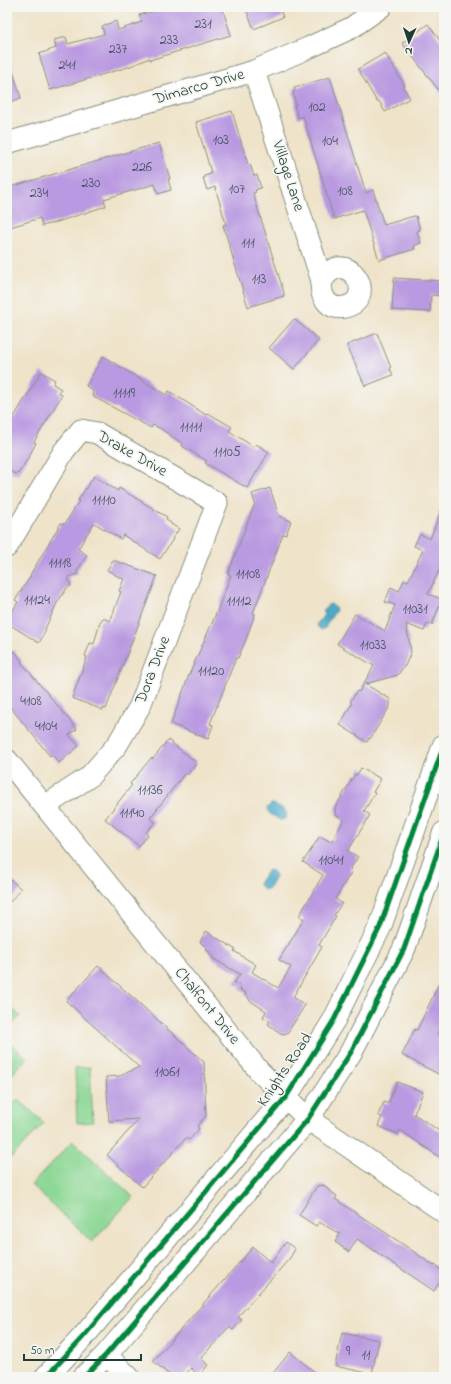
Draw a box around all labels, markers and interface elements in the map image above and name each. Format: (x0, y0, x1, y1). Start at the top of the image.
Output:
house number: 231 (194, 14, 212, 35)
north arrow (389, 22, 429, 62)
house number: 233 (160, 30, 178, 51)
house number: 237 (109, 39, 127, 60)
text: N (404, 43, 413, 59)
house number: 241 (58, 55, 76, 76)
street label: Dimarco Drive (150, 62, 248, 112)
house number: 102 (308, 97, 326, 118)
house number: 103 (213, 130, 229, 151)
house number: 104 (322, 131, 338, 152)
street label: Village Lane (265, 137, 311, 215)
house number: 226 (132, 157, 152, 178)
house number: 230 (82, 173, 100, 194)
house number: 107 (229, 179, 245, 200)
house number: 108 (337, 181, 353, 202)
house number: 234 (30, 183, 48, 204)
house number: 111 (241, 233, 255, 254)
house number: 113 (252, 269, 267, 290)
house number: 11119 (113, 383, 136, 404)
house number: 11111 (180, 417, 203, 438)
street label: Drake Drive (92, 424, 172, 484)
house number: 11105 (213, 442, 241, 463)
house number: 11110 (92, 490, 116, 511)
house number: 11118 (48, 553, 72, 574)
house number: 11108 (236, 564, 260, 585)
house number: 11124 (24, 590, 50, 611)
house number: 11112 (227, 591, 251, 612)
house number: 11031 (402, 599, 428, 620)
street label: Dora Drive (129, 632, 177, 708)
house number: 11033 (360, 635, 386, 656)
house number: 11120 (198, 661, 224, 682)
house number: 4108 (20, 691, 42, 712)
house number: 4104 (35, 716, 57, 737)
house number: 11136 (137, 780, 163, 801)
house number: 11140 (119, 803, 145, 824)
house number: 11041 (318, 850, 344, 871)
street label: Chalfont Drive (168, 962, 246, 1050)
street label: Knights Road (251, 1028, 319, 1112)
house number: 11061 (154, 1062, 180, 1083)
scale bar (24, 1336, 141, 1362)
house number: 9 (346, 1341, 351, 1362)
text: 50 m (30, 1342, 54, 1360)
house number: 11 (362, 1345, 371, 1366)

